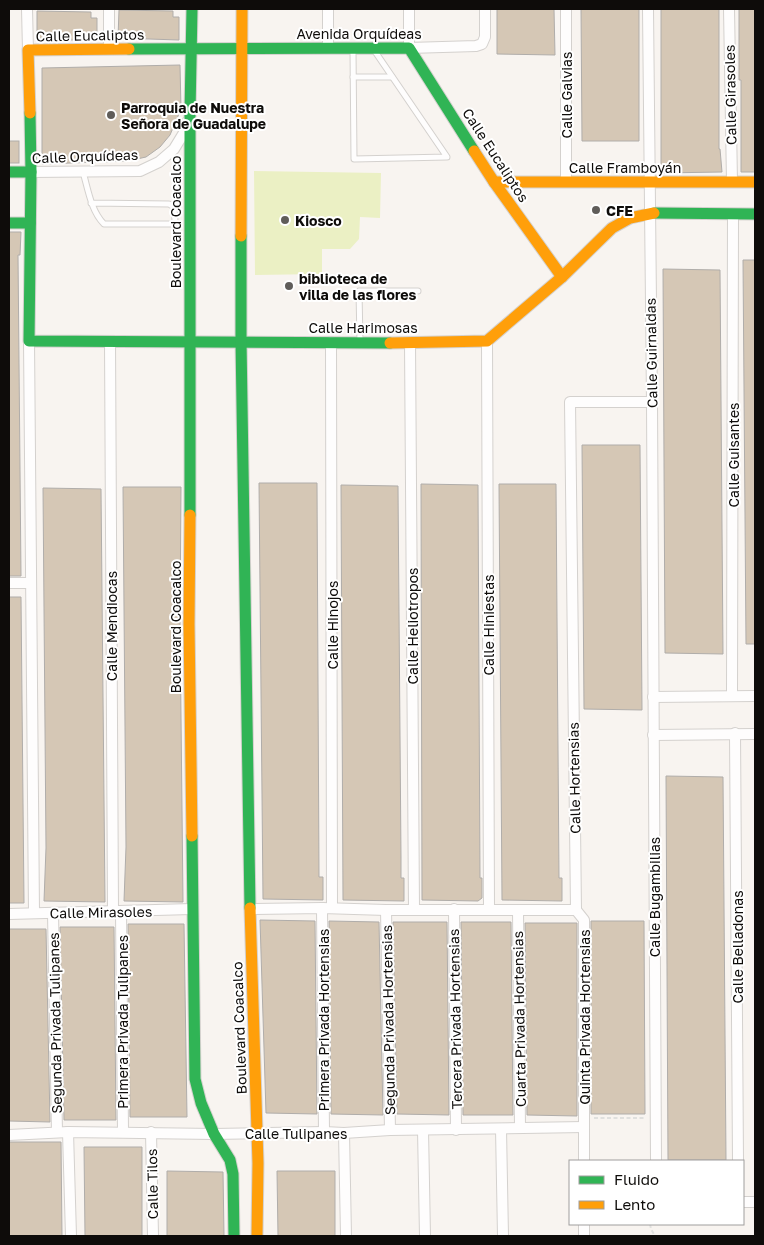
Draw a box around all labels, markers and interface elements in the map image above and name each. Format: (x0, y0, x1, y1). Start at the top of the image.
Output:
street label: Avenida Orquídeas (296, 25, 422, 42)
street label: Calle Eucaliptos (36, 26, 144, 44)
street label: Calle Girasoles (721, 45, 739, 145)
street label: Calle Galvias (558, 52, 575, 138)
place label: Parroquia de Nuestra Señora de Guadalupe (121, 99, 266, 132)
street label: Calle Eucaliptos (459, 105, 533, 205)
marker: Parroquia de Nuestra Señora de Guadalupe (105, 109, 117, 121)
street label: Calle Orquídeas (32, 146, 138, 166)
street label: Boulevard Coacalco (167, 156, 184, 288)
street label: Calle Framboyán (569, 159, 681, 176)
place label: CFE (606, 202, 633, 219)
marker: CFE (590, 204, 602, 216)
place label: Kiosco (295, 212, 342, 229)
marker: Kiosco (279, 214, 291, 226)
place label: biblioteca de villa de las flores (299, 270, 416, 303)
marker: biblioteca de villa de las flores (283, 280, 295, 292)
street label: Calle Guirnaldas (642, 298, 660, 408)
street label: Calle Harimosas (308, 319, 418, 336)
street label: Calle Guisantes (725, 403, 742, 507)
street label: Boulevard Coacalco (167, 561, 184, 693)
street label: Calle Heliotropos (404, 567, 421, 685)
street label: Calle Mendiocas (103, 571, 120, 681)
street label: Calle Hiniestas (480, 574, 497, 676)
street label: Calle Hinojos (324, 581, 341, 669)
street label: Calle Hortensias (565, 722, 583, 834)
street label: Calle Bugambilias (646, 837, 663, 957)
street label: Calle Belladonas (729, 890, 746, 1004)
street label: Calle Mirasoles (50, 903, 152, 921)
street label: Segunda Privada Hortensias (378, 925, 398, 1115)
street label: Primera Privada Hortensias (315, 929, 332, 1111)
street label: Tercera Privada Hortensias (445, 929, 465, 1109)
street label: Quinta Privada Hortensias (576, 929, 593, 1105)
street label: Cuarta Privada Hortensias (509, 931, 529, 1107)
street label: Segunda Privada Tulipanes (45, 932, 65, 1114)
street label: Primera Privada Tulipanes (114, 935, 131, 1109)
street label: Boulevard Coacalco (228, 961, 250, 1095)
street label: Calle Tulipanes (245, 1125, 347, 1142)
street label: Calle Tilos (143, 1149, 161, 1219)
legend (569, 1160, 744, 1225)
text: Fluido (614, 1170, 659, 1188)
text: Lento (614, 1195, 655, 1213)

